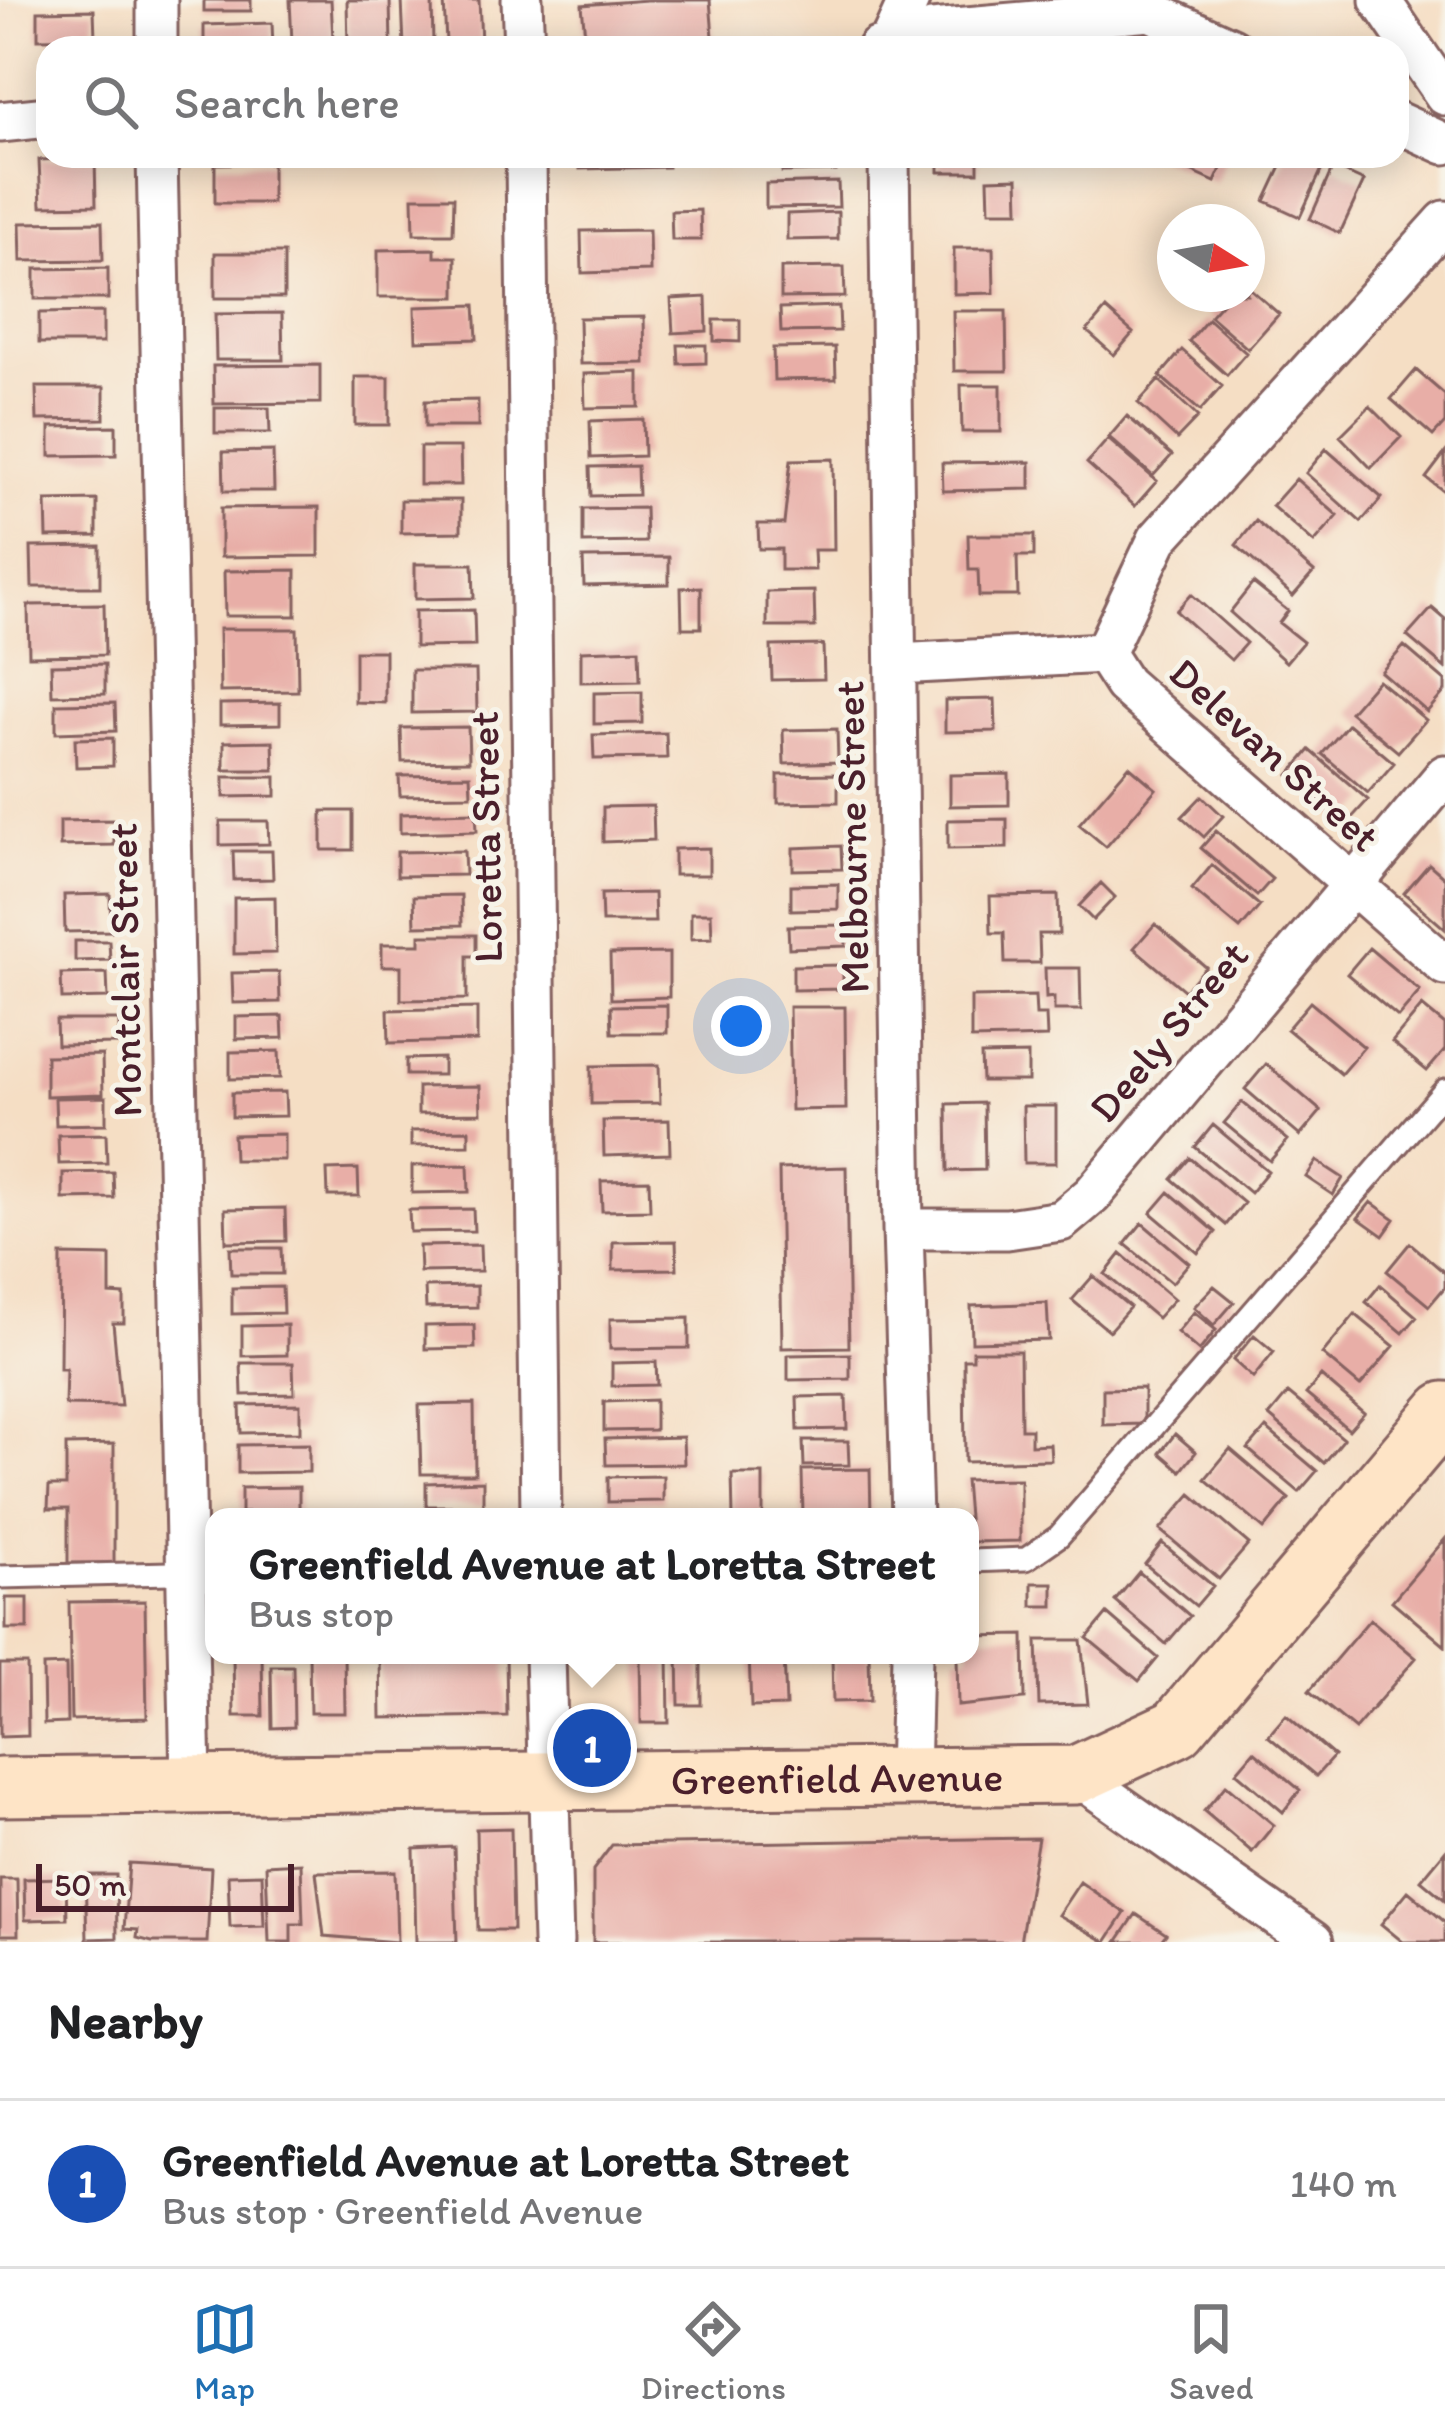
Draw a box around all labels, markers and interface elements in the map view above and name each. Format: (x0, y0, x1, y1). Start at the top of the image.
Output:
search box (36, 36, 1409, 168)
icon: search (78, 69, 144, 135)
text: Search here (174, 75, 400, 129)
north arrow (1157, 204, 1265, 312)
street label: Delevan Street (1159, 647, 1390, 862)
street label: Melbourne Street (823, 680, 880, 994)
street label: Loretta Street (458, 710, 513, 964)
street label: Montclair Street (96, 823, 153, 1117)
street label: Deely Street (1078, 930, 1259, 1132)
your location (711, 996, 771, 1056)
popup (205, 1508, 979, 1664)
text: Greenfield Avenue at Loretta Street (249, 1536, 935, 1590)
text: Bus stop (249, 1590, 394, 1637)
pin: 1 (553, 1703, 631, 1793)
street label: Greenfield Avenue (670, 1751, 1004, 1806)
scale bar (36, 1858, 294, 1911)
text: 50 m (54, 1865, 127, 1904)
text: Nearby (48, 1990, 203, 2051)
text: Greenfield Avenue at Loretta Street (162, 2133, 849, 2187)
text: 1 (78, 2160, 96, 2207)
text: 140 m (1290, 2160, 1397, 2207)
text: Bus stop · Greenfield Avenue (162, 2187, 643, 2234)
tab: Map (192, 2296, 258, 2407)
tab: Directions (641, 2296, 786, 2407)
tab: Saved (1169, 2296, 1253, 2407)

